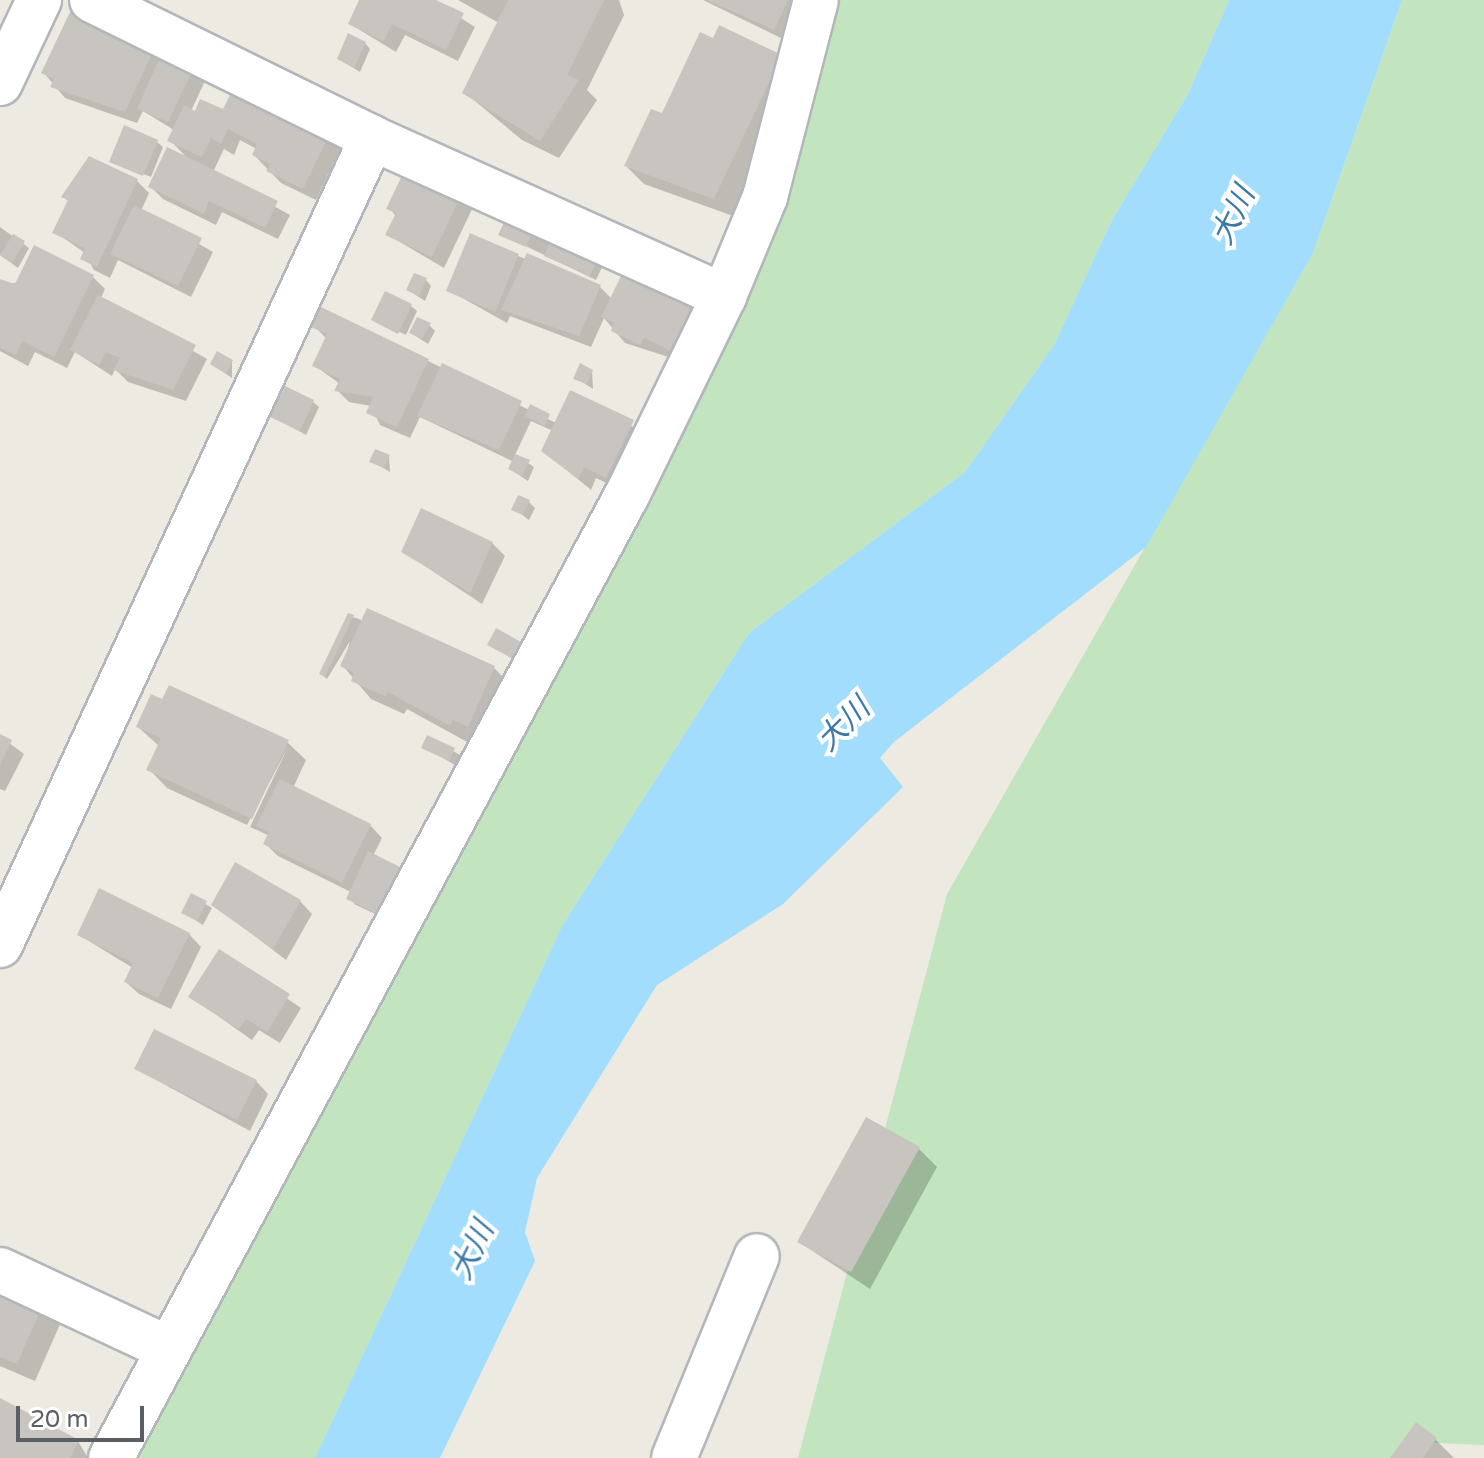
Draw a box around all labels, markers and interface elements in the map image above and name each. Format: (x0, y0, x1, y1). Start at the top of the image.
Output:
water label: 大川 (1205, 181, 1263, 251)
water label: 大川 (810, 691, 878, 759)
water label: 大川 (444, 1216, 502, 1286)
scale bar (20, 1390, 148, 1440)
text: 20 m (30, 1405, 88, 1434)

